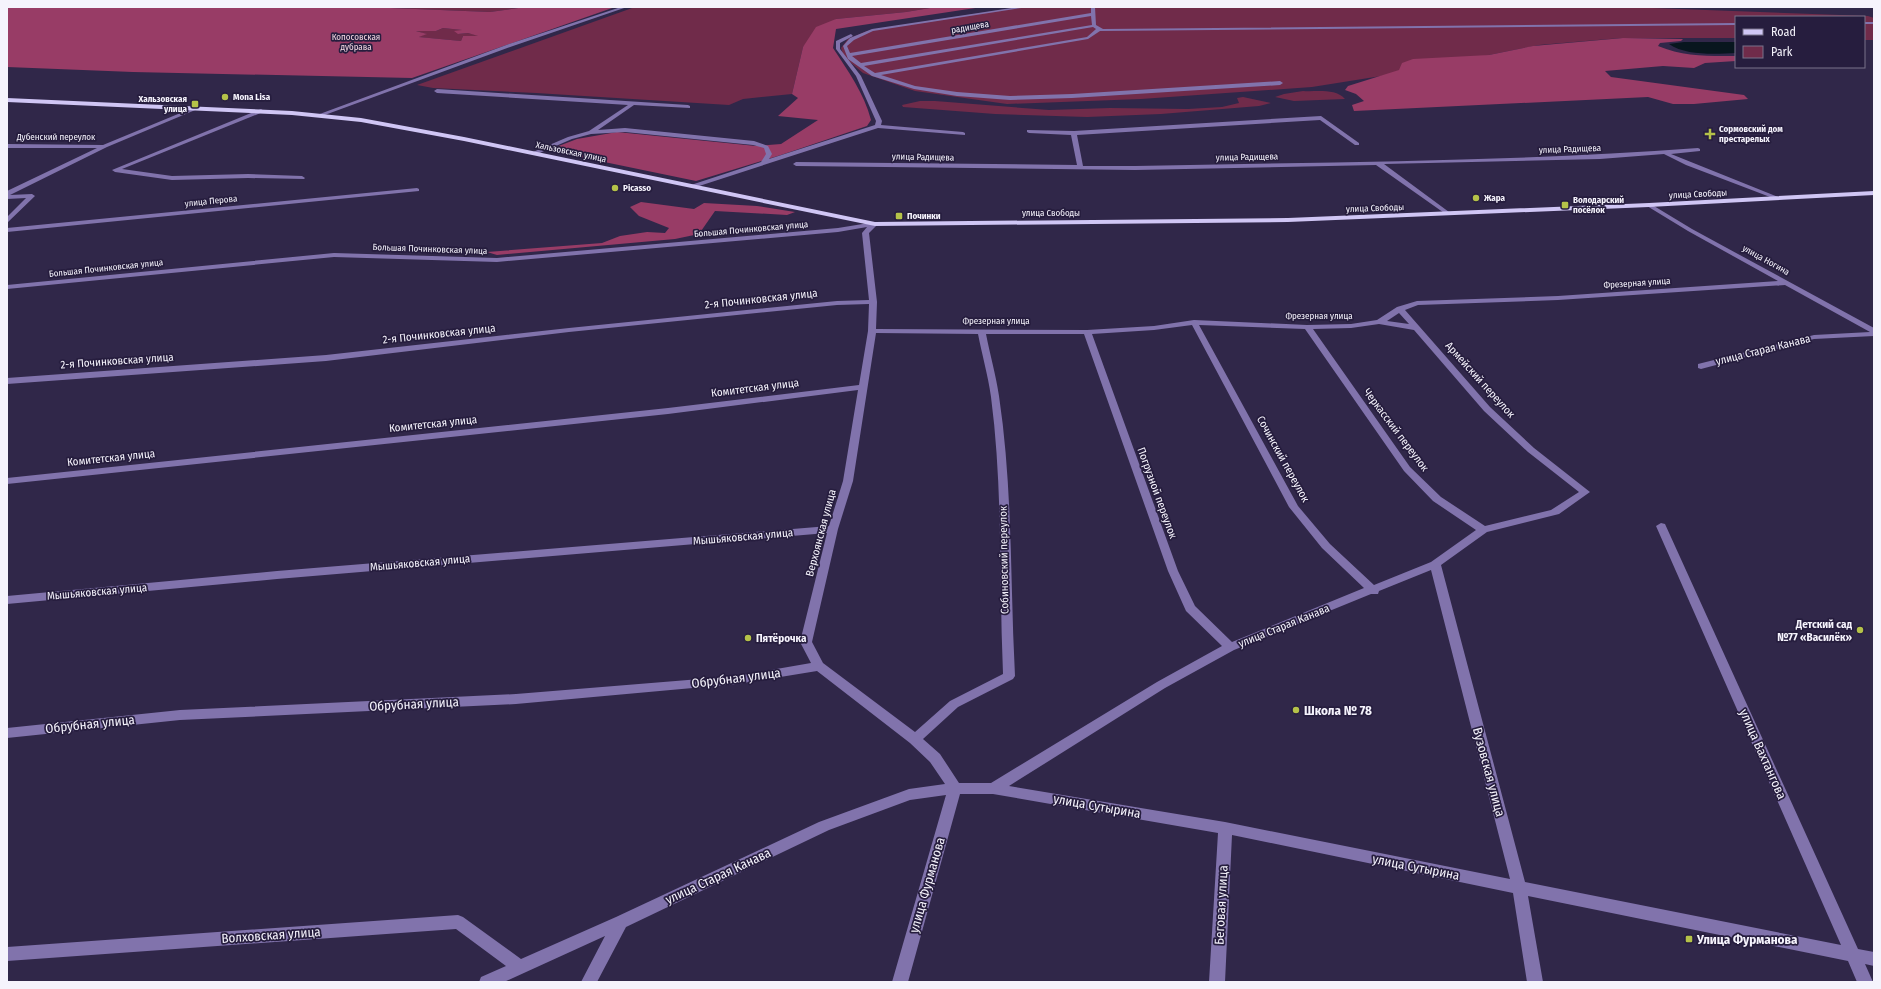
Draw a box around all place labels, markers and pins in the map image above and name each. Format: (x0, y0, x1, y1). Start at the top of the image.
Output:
marker: Mona Lisa (220, 92, 230, 102)
place label: Mona Lisa (233, 92, 271, 102)
place label: Хальзовская улица (138, 94, 188, 114)
marker: Хальзовская улица (190, 99, 200, 109)
place label: Сормовский дом престарелых (1719, 124, 1783, 144)
marker: Сормовский дом престарелых (1704, 128, 1716, 140)
marker: Picasso (610, 183, 620, 193)
place label: Picasso (623, 183, 651, 193)
marker: Жара (1471, 193, 1481, 203)
place label: Жара (1483, 193, 1506, 203)
place label: Володарский посёлок (1573, 195, 1624, 215)
marker: Володарский посёлок (1560, 200, 1570, 210)
marker: Починки (894, 211, 904, 221)
place label: Починки (907, 211, 941, 221)
place label: Детский сад №77 «Василёк» (1777, 618, 1853, 644)
marker: Детский сад №77 «Василёк» (1855, 625, 1865, 635)
place label: Пятёрочка (756, 632, 807, 645)
marker: Пятёрочка (743, 633, 753, 643)
place label: Школа № 78 (1304, 703, 1372, 718)
marker: Школа № 78 (1291, 705, 1301, 715)
place label: Улица Фурманова (1696, 932, 1798, 947)
marker: Улица Фурманова (1684, 934, 1694, 944)

